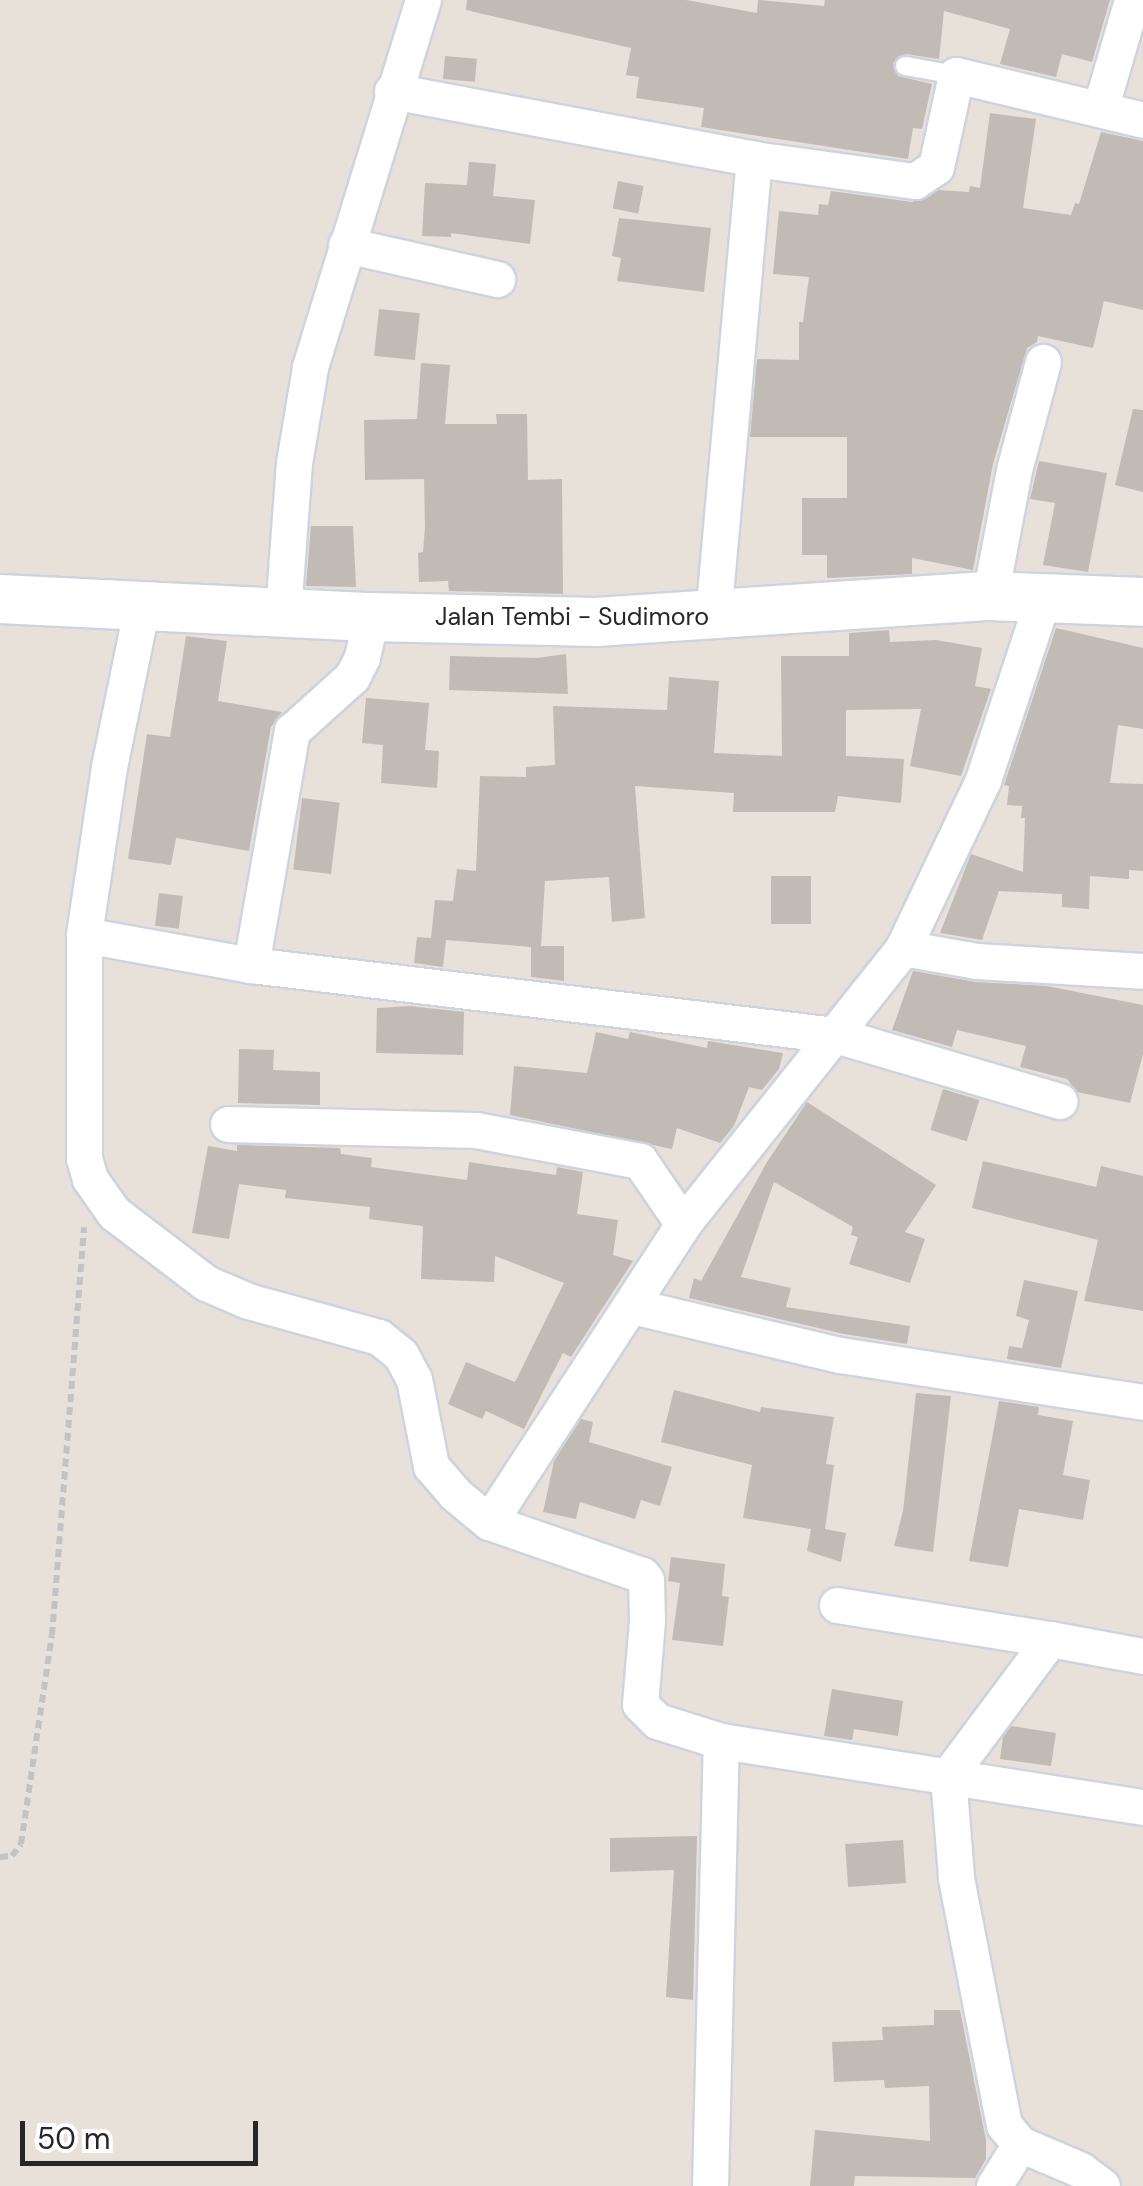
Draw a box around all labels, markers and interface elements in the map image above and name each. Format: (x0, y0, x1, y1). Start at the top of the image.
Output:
street label: Jalan Tembi - Sudimoro (435, 602, 709, 632)
scale bar (25, 2101, 262, 2163)
text: 50 m (37, 2119, 111, 2158)

